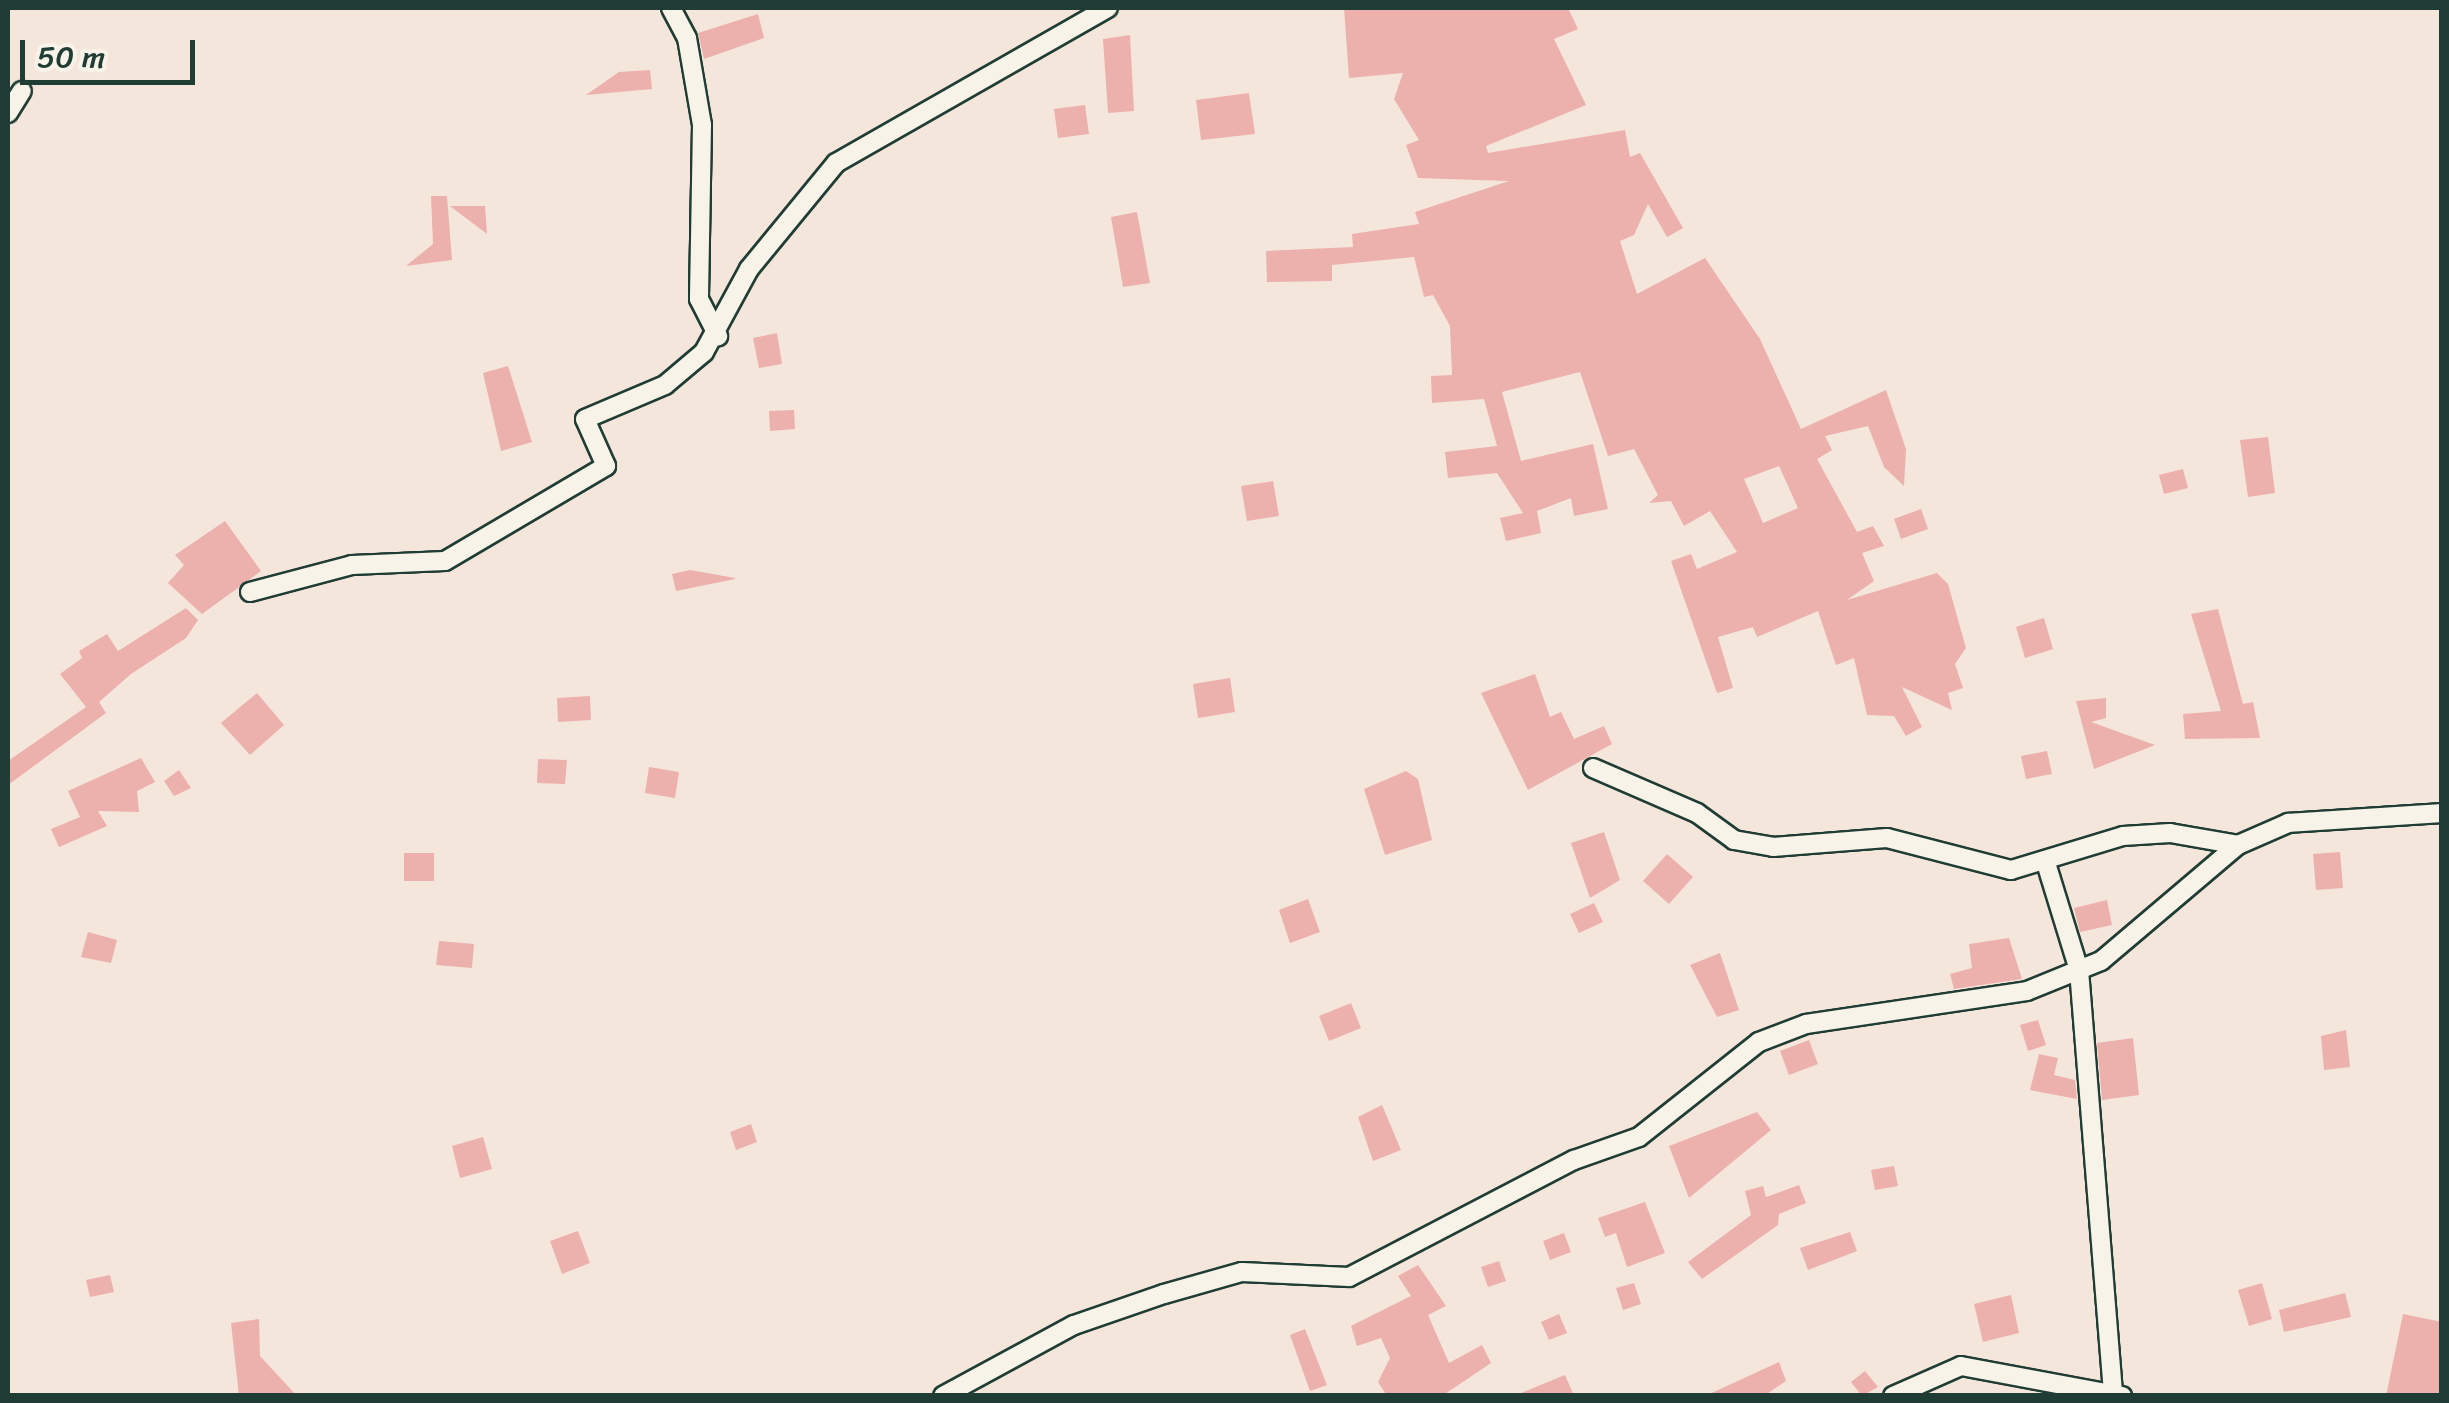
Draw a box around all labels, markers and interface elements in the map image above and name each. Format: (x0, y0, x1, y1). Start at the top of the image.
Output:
scale bar (25, 20, 200, 82)
text: 50 m (37, 30, 105, 84)

